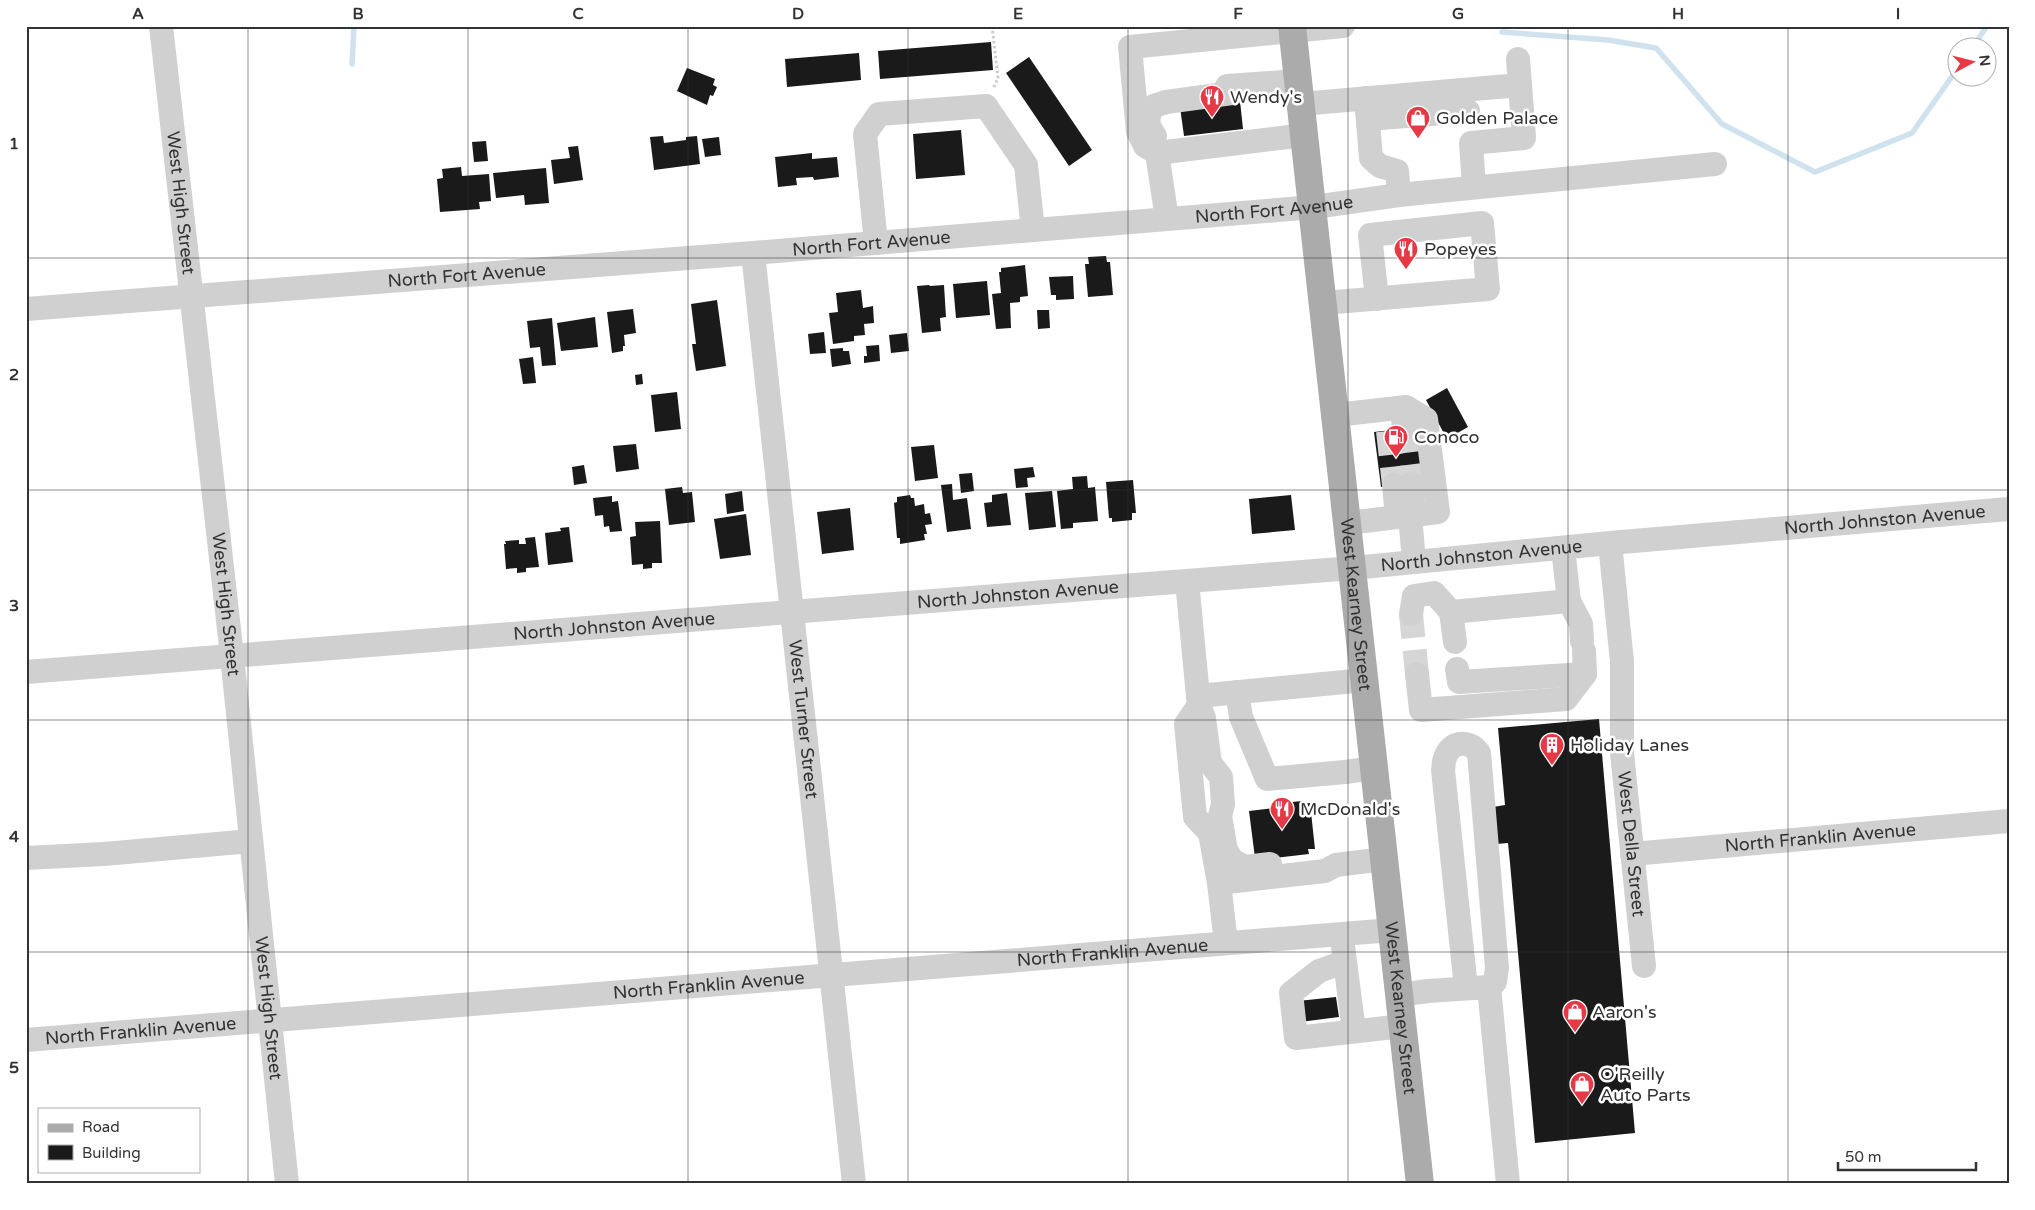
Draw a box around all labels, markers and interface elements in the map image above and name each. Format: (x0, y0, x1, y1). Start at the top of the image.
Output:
text: A (132, 4, 144, 24)
text: B (352, 4, 364, 24)
text: C (572, 4, 584, 24)
text: D (792, 4, 804, 24)
text: E (1013, 4, 1023, 24)
text: F (1233, 4, 1243, 24)
text: G (1452, 4, 1464, 24)
text: H (1672, 4, 1684, 24)
text: I (1896, 4, 1900, 24)
north arrow (1948, 38, 1998, 88)
text: N (1975, 54, 1994, 67)
restaurant icon: Wendy's (1199, 84, 1225, 118)
place label: Wendy's (1230, 86, 1302, 108)
shop icon: Golden Palace (1405, 105, 1431, 139)
place label: Golden Palace (1436, 107, 1558, 129)
street label: West High Street (162, 130, 200, 276)
text: 1 (9, 134, 19, 154)
street label: North Fort Avenue (1194, 191, 1354, 228)
street label: North Fort Avenue (791, 226, 951, 261)
restaurant icon: Popeyes (1393, 236, 1419, 270)
place label: Popeyes (1424, 238, 1497, 260)
street label: North Fort Avenue (387, 258, 547, 292)
text: 2 (9, 365, 19, 385)
fuel station icon: Conoco (1383, 424, 1409, 458)
place label: Conoco (1414, 426, 1480, 448)
street label: North Johnston Avenue (1783, 500, 1986, 539)
street label: West Kearney Street (1335, 517, 1376, 692)
street label: West High Street (207, 531, 245, 677)
street label: North Johnston Avenue (1380, 535, 1583, 576)
street label: North Johnston Avenue (916, 575, 1120, 613)
text: 3 (9, 596, 19, 616)
street label: North Johnston Avenue (512, 607, 716, 645)
street label: West Turner Street (784, 639, 823, 800)
building icon: Holiday Lanes (1539, 732, 1565, 766)
place label: Holiday Lanes (1570, 734, 1689, 756)
street label: West Della Street (1613, 770, 1650, 918)
restaurant icon: McDonald's (1269, 796, 1295, 830)
place label: McDonald's (1300, 798, 1400, 820)
street label: North Franklin Avenue (1724, 818, 1917, 857)
text: 4 (9, 827, 19, 847)
street label: West Kearney Street (1380, 920, 1421, 1096)
street label: North Franklin Avenue (1016, 934, 1209, 971)
street label: West High Street (250, 935, 287, 1081)
street label: North Franklin Avenue (612, 966, 805, 1004)
shop icon: Aaron's (1562, 999, 1588, 1033)
place label: Aaron's (1592, 1001, 1657, 1023)
street label: North Franklin Avenue (44, 1012, 237, 1049)
text: 5 (9, 1058, 19, 1078)
place label: O'Reilly Auto Parts (1600, 1063, 1691, 1106)
shop icon: O'Reilly Auto Parts (1569, 1071, 1595, 1105)
legend (38, 1108, 200, 1172)
text: Road (82, 1118, 120, 1136)
scale bar (1838, 1140, 1975, 1172)
text: Building (82, 1144, 141, 1162)
text: 50 m (1845, 1148, 1882, 1166)

